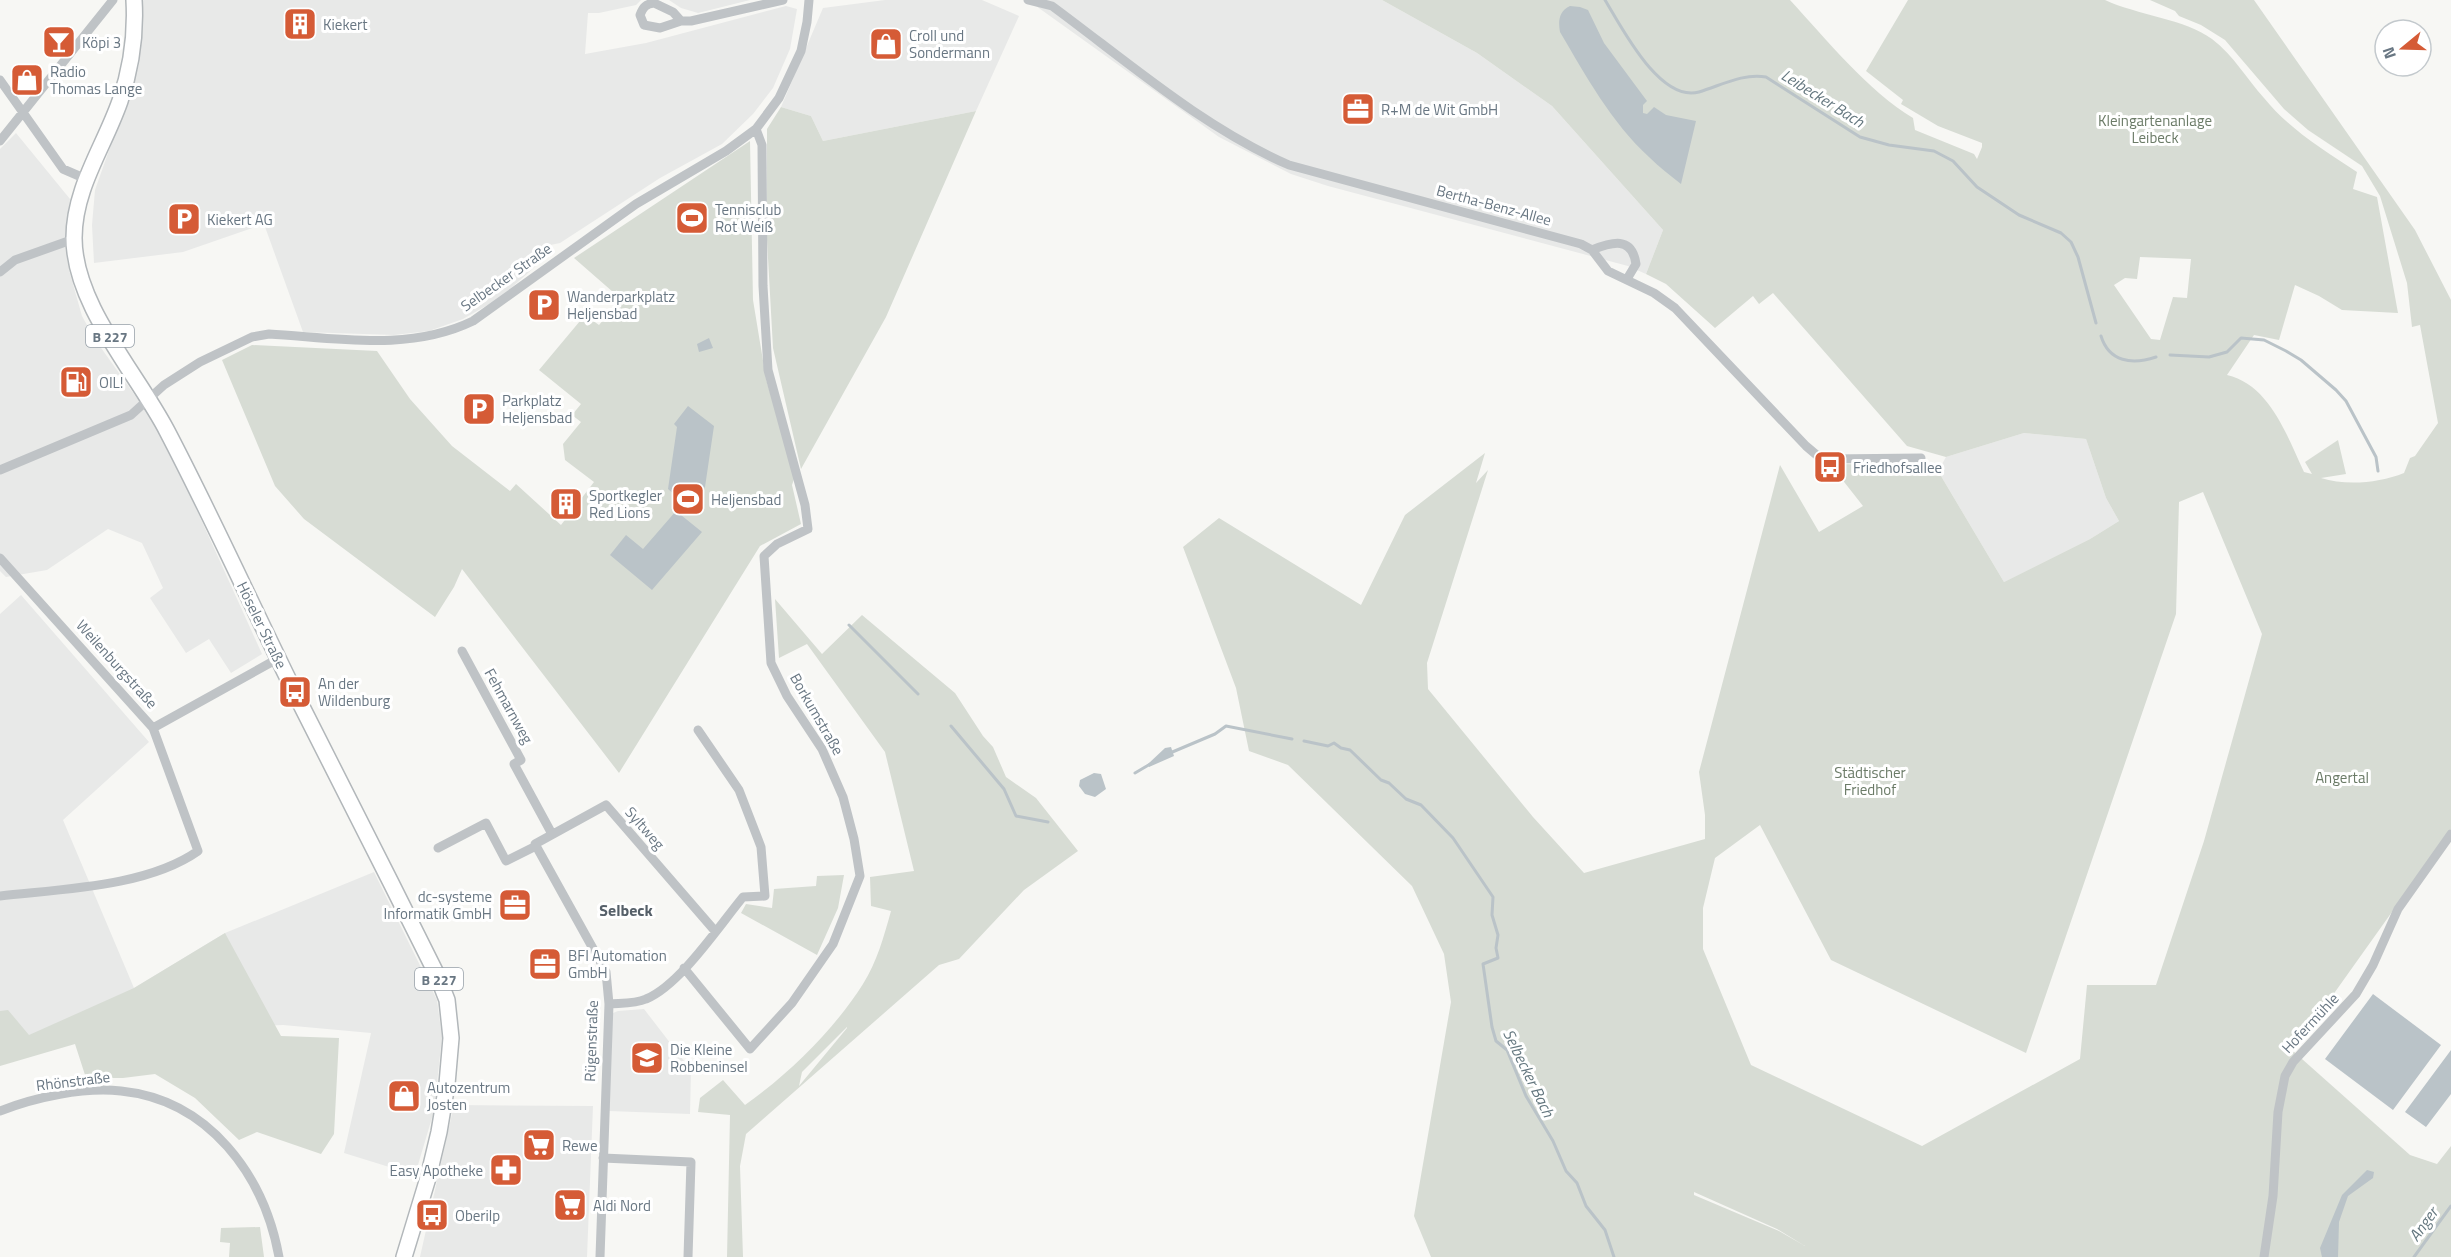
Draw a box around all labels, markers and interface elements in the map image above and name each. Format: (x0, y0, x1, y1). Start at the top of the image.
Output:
building icon: Kiekert (282, 6, 318, 42)
place label: Kiekert (323, 13, 368, 36)
north arrow (2373, 18, 2433, 78)
bar icon: Köpi 3 (41, 24, 77, 60)
place label: Croll und Sondermann (909, 24, 990, 64)
shop icon: Croll und Sondermann (868, 26, 904, 62)
place label: Köpi 3 (82, 31, 121, 54)
text: N (2376, 44, 2402, 62)
place label: Radio Thomas Lange (50, 60, 142, 100)
shop icon: Radio Thomas Lange (9, 62, 45, 98)
water label: Leibecker Bach (1777, 63, 1870, 134)
office icon: R+M de Wit GmbH (1340, 91, 1376, 127)
place label: R+M de Wit GmbH (1381, 98, 1498, 121)
park label: Kleingartenanlage Leibeck (2098, 109, 2212, 149)
street label: Bertha-Benz-Allee (1434, 179, 1554, 231)
place label: Tennisclub Rot Weiß (715, 198, 781, 238)
sports icon: Tennisclub Rot Weiß (674, 200, 710, 236)
parking icon: Kiekert AG (166, 201, 202, 237)
place label: Kiekert AG (207, 208, 273, 231)
street label: Selbecker Straße (456, 237, 556, 317)
place label: Wanderparkplatz Heljensbad (567, 285, 675, 325)
parking icon: Wanderparkplatz Heljensbad (526, 287, 562, 323)
road number: B 227 (86, 325, 134, 347)
fuel station icon: OIL! (58, 364, 94, 400)
place label: OIL! (99, 371, 123, 394)
place label: Parkplatz Heljensbad (502, 389, 572, 429)
parking icon: Parkplatz Heljensbad (461, 391, 497, 427)
bus stop icon: Friedhofsallee (1812, 449, 1848, 485)
place label: Friedhofsallee (1853, 456, 1942, 479)
sports icon: Heljensbad (670, 481, 706, 517)
place label: Sportkegler Red Lions (589, 484, 662, 524)
building icon: Sportkegler Red Lions (548, 486, 584, 522)
place label: Heljensbad (711, 488, 781, 511)
street label: Höseler Straße (231, 578, 293, 672)
street label: Weilenburgstraße (71, 614, 163, 714)
street label: Fehmarnweg (479, 664, 539, 748)
street label: Borkumstraße (784, 669, 850, 759)
place label: An der Wildenburg (318, 672, 391, 712)
bus stop icon: An der Wildenburg (277, 674, 313, 710)
park label: Städtischer Friedhof (1834, 761, 1906, 801)
park label: Angertal (2315, 766, 2369, 789)
street label: Syltweg (620, 801, 670, 855)
place label: dc-systeme Informatik GmbH (384, 885, 492, 925)
office icon: dc-systeme Informatik GmbH (497, 887, 533, 923)
district label: Selbeck (599, 898, 653, 922)
place label: BFI Automation GmbH (568, 944, 667, 984)
office icon: BFI Automation GmbH (527, 946, 563, 982)
road number: B 227 (415, 968, 463, 990)
street label: Hofermühle (2276, 988, 2344, 1058)
street label: Rügenstraße (578, 1000, 604, 1082)
water label: Selbecker Bach (1497, 1025, 1561, 1122)
place label: Die Kleine Robbeninsel (670, 1038, 748, 1078)
school or university icon: Die Kleine Robbeninsel (629, 1040, 665, 1076)
street label: Rhönstraße (35, 1065, 111, 1097)
place label: Autozentrum Josten (427, 1076, 510, 1116)
shop icon: Autozentrum Josten (386, 1078, 422, 1114)
supermarket icon: Rewe (521, 1127, 557, 1163)
place label: Rewe (562, 1134, 598, 1157)
pharmacy icon: Easy Apotheke (488, 1152, 524, 1188)
place label: Easy Apotheke (390, 1159, 483, 1182)
supermarket icon: Aldi Nord (552, 1187, 588, 1223)
place label: Aldi Nord (593, 1194, 651, 1217)
bus stop icon: Oberilp (414, 1197, 450, 1233)
water label: Anger (2402, 1201, 2445, 1246)
place label: Oberilp (455, 1204, 500, 1227)

